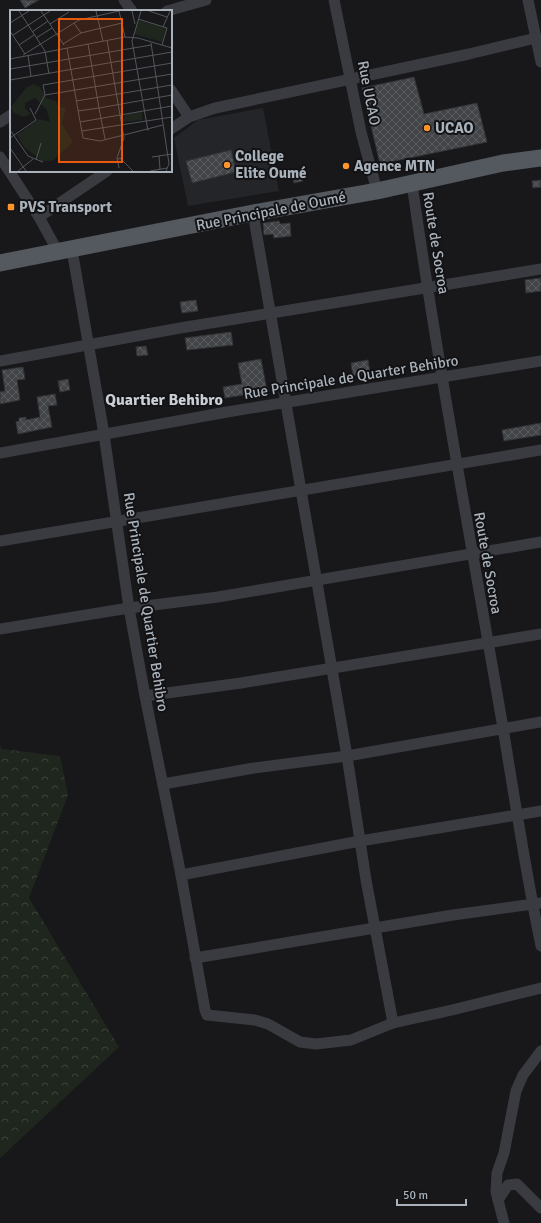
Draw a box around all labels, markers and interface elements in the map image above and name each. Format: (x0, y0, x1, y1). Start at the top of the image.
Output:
inset map (10, 10, 172, 172)
street label: Rue UCAO (354, 59, 384, 127)
place label: UCAO (435, 119, 474, 137)
marker: UCAO (422, 123, 432, 133)
place label: College Elite Oumé (235, 147, 307, 182)
place label: Agence MTN (354, 157, 435, 175)
marker: College Elite Oumé (222, 160, 232, 170)
marker: Agence MTN (341, 161, 351, 171)
street label: Rue Principale de Oumé (195, 188, 347, 234)
street label: Route de Socroa (419, 191, 453, 295)
place label: PVS Transport (19, 198, 112, 216)
marker: PVS Transport (6, 202, 16, 212)
street label: Rue Principale de Quarter Behibro (242, 351, 460, 403)
district label: Quartier Behibro (105, 390, 223, 410)
street label: Rue Principale de Quartier Behibro (120, 491, 172, 713)
street label: Route de Socroa (470, 511, 506, 615)
scale bar (397, 1181, 466, 1207)
text: 50 m (403, 1188, 428, 1203)

